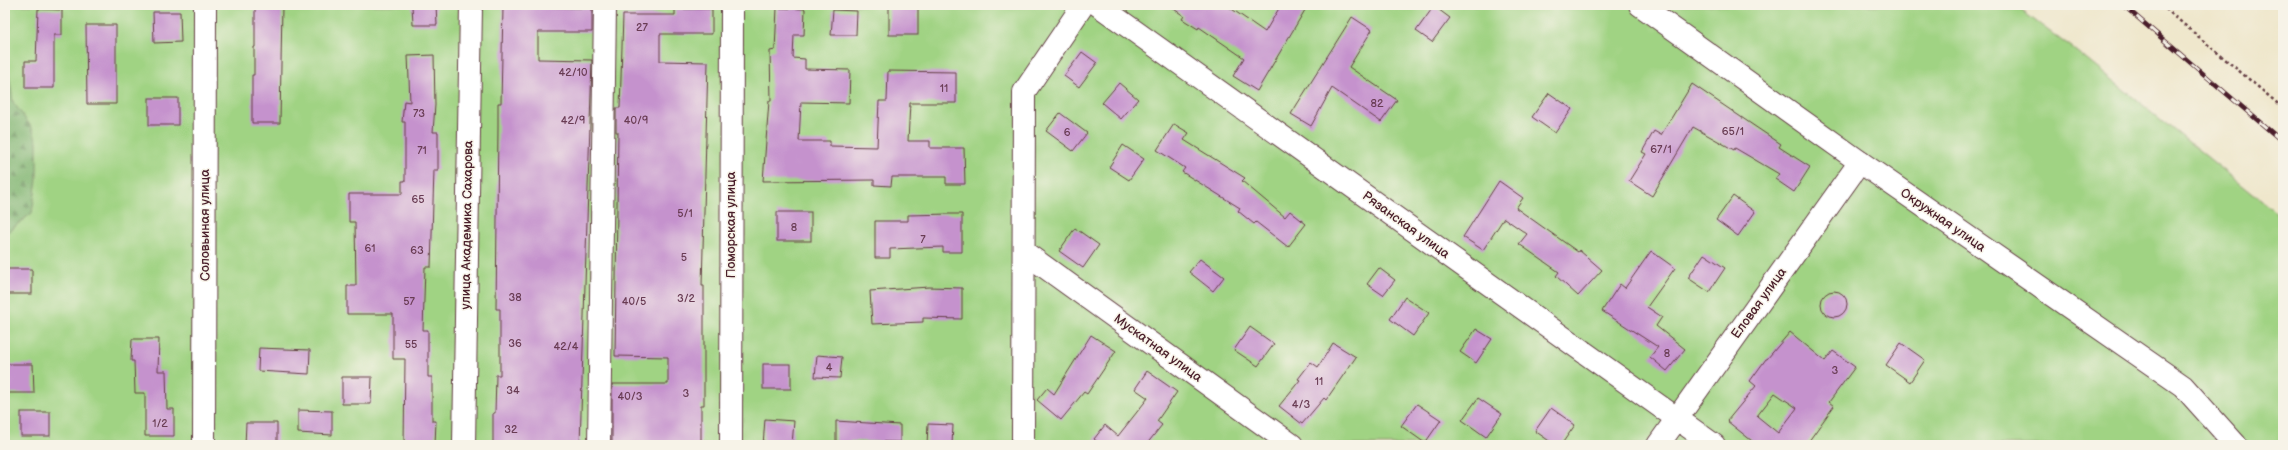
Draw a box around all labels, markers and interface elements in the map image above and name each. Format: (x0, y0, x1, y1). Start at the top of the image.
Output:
house number: 27 (636, 21, 649, 34)
house number: 42/10 (559, 66, 588, 79)
house number: 11 (940, 82, 948, 95)
house number: 82 (1371, 97, 1384, 110)
house number: 73 (413, 107, 425, 120)
house number: 42/9 (561, 114, 585, 127)
house number: 40/9 (624, 114, 648, 127)
house number: 65/1 (1722, 125, 1744, 138)
house number: 6 (1064, 126, 1071, 139)
street label: улица Академика Сахарова (458, 140, 476, 310)
house number: 67/1 (1650, 143, 1672, 156)
house number: 71 (417, 144, 427, 157)
street label: Соловьиная улица (197, 169, 213, 281)
street label: Поморская улица (723, 171, 739, 278)
street label: Окружная улица (1897, 185, 1989, 256)
street label: Рязанская улица (1359, 188, 1453, 262)
house number: 65 (411, 193, 425, 206)
house number: 5/1 (677, 207, 693, 220)
house number: 8 (791, 221, 797, 234)
house number: 7 (920, 233, 926, 246)
house number: 61 (365, 242, 375, 255)
house number: 63 (410, 244, 424, 257)
house number: 5 (681, 251, 687, 264)
street label: Еловая улица (1728, 264, 1790, 342)
house number: 38 (508, 291, 522, 304)
house number: 3/2 (677, 292, 696, 305)
house number: 57 (403, 295, 415, 308)
house number: 40/5 (622, 295, 646, 308)
street label: Мускатная улица (1111, 311, 1206, 386)
house number: 36 (508, 337, 522, 350)
house number: 55 (405, 338, 417, 351)
house number: 42/4 (554, 340, 579, 353)
house number: 8 (1664, 347, 1670, 360)
house number: 4 (826, 361, 833, 374)
house number: 3 (1832, 364, 1839, 377)
house number: 11 (1315, 375, 1323, 388)
house number: 34 (506, 384, 520, 397)
house number: 3 (683, 387, 690, 400)
house number: 40/3 (618, 390, 643, 403)
house number: 4/3 (1292, 398, 1310, 411)
house number: 1/2 (152, 417, 168, 430)
house number: 32 (504, 423, 518, 436)

